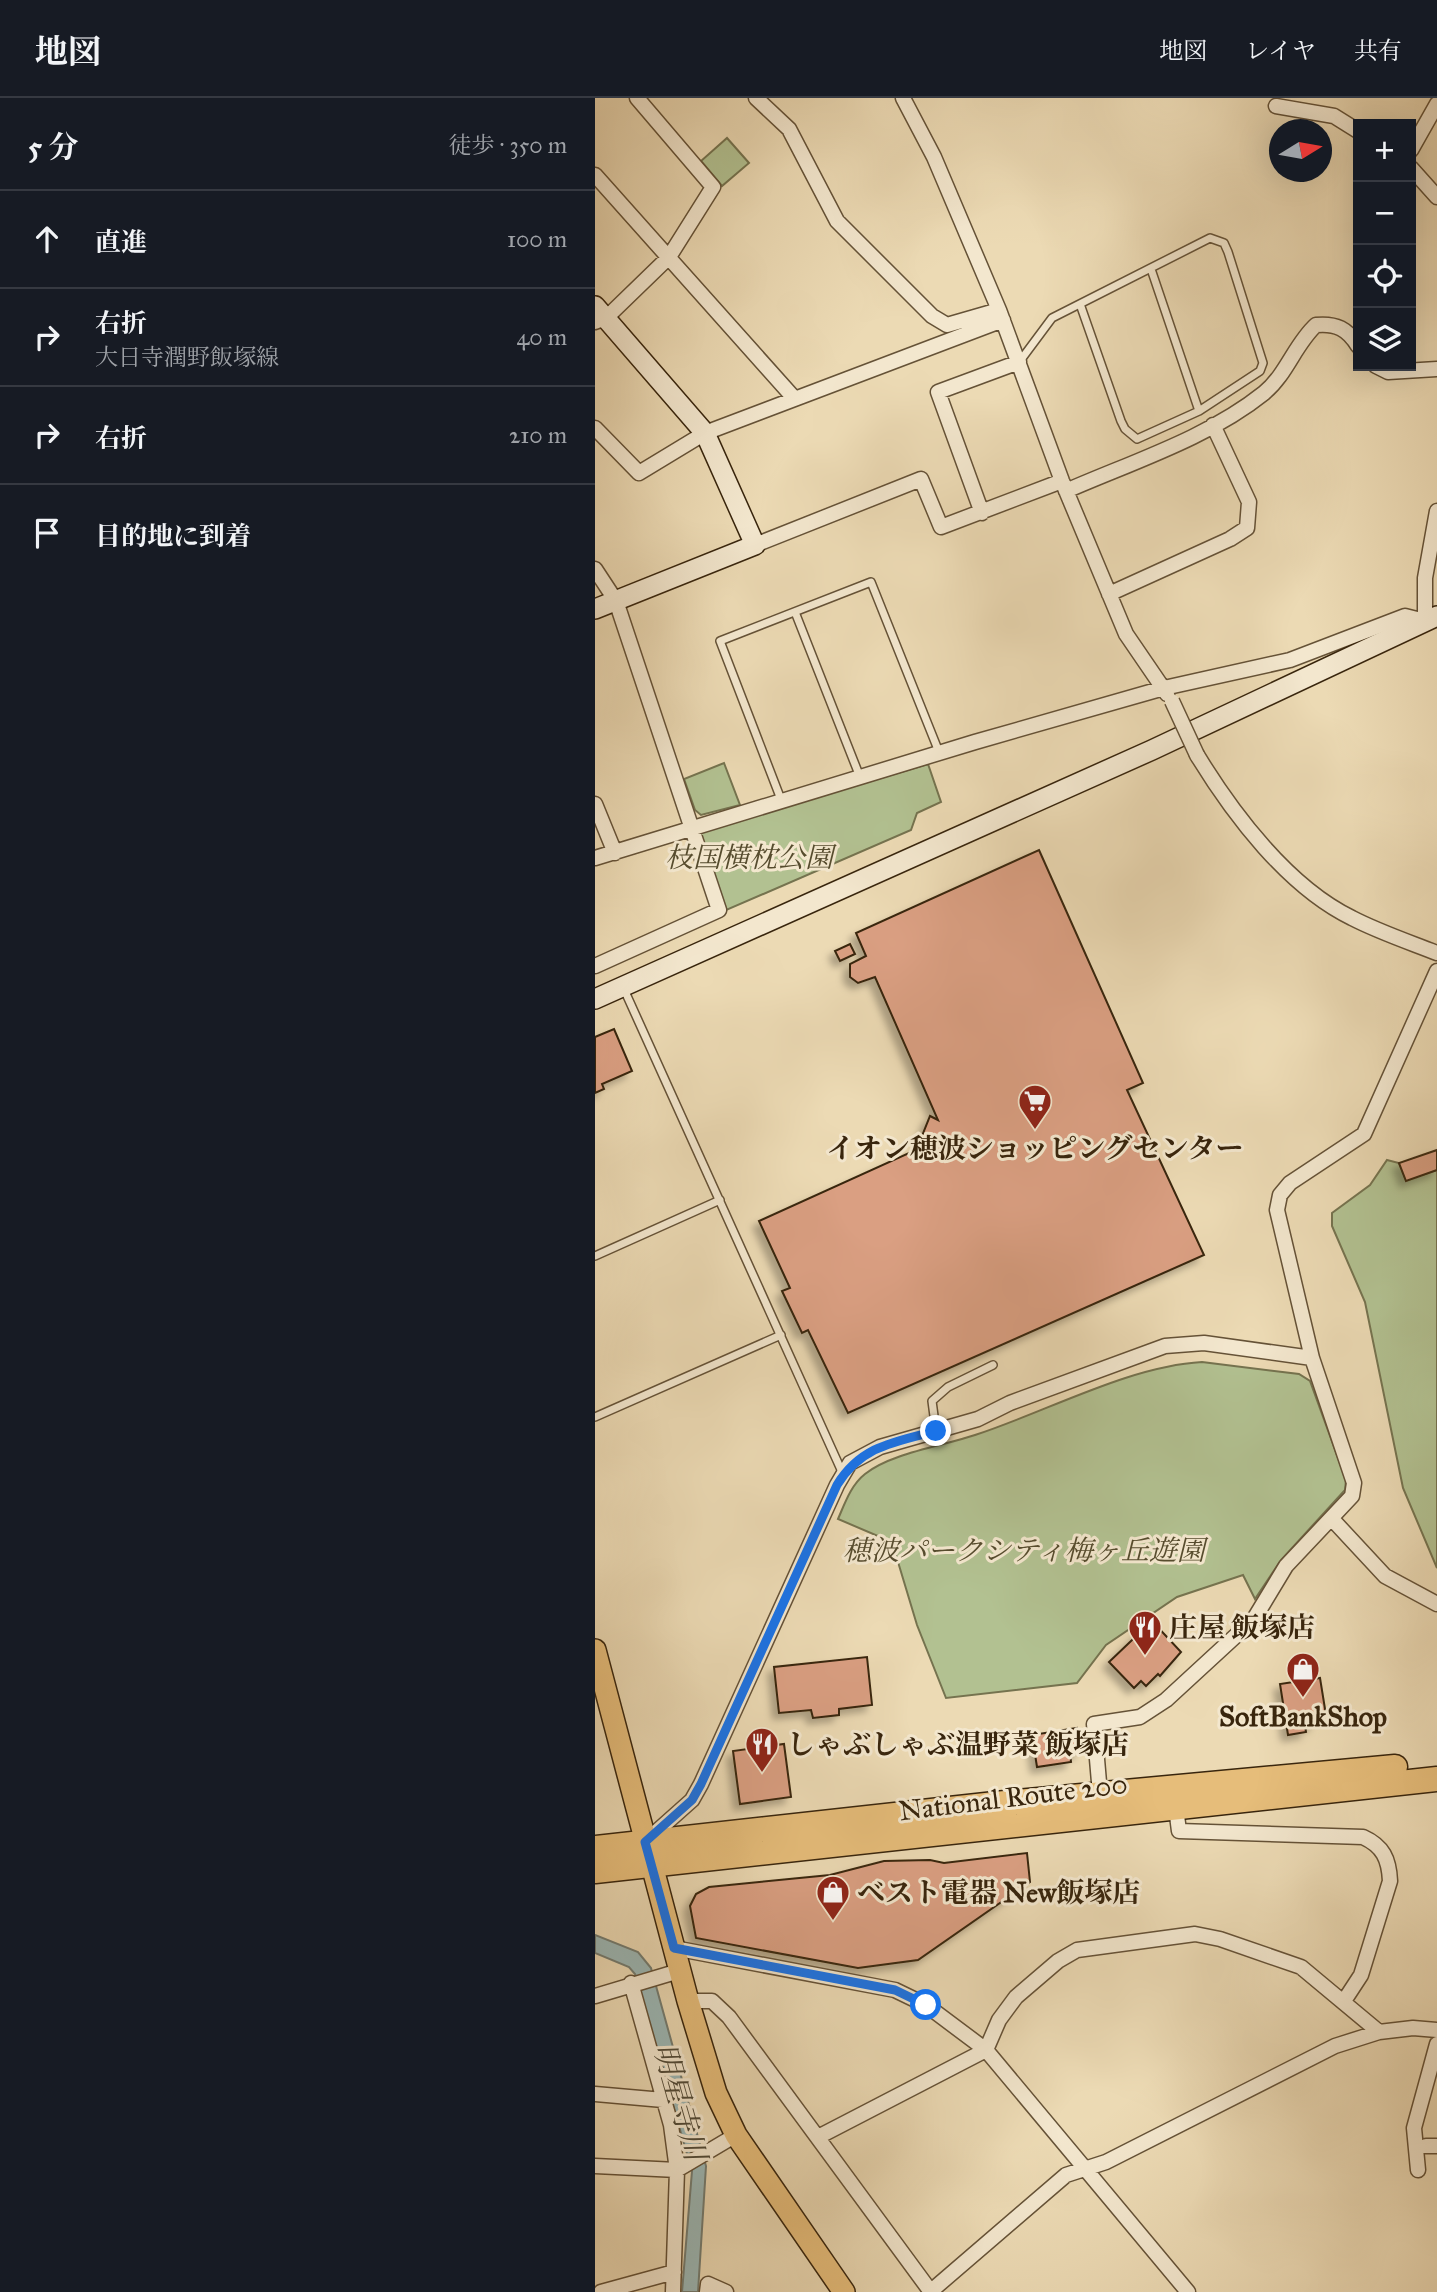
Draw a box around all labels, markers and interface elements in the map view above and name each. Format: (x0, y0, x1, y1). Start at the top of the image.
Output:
text: 地図 (35, 32, 101, 72)
text: 地図 (1159, 36, 1207, 66)
text: レイヤ (1245, 36, 1316, 66)
text: 共有 (1354, 36, 1402, 66)
north arrow (1269, 119, 1332, 182)
map controls (1353, 119, 1416, 371)
button: + (1353, 119, 1416, 182)
text: 5 分 (28, 129, 78, 165)
text: 徒歩 · 350 m (449, 131, 567, 159)
button: − (1353, 182, 1416, 245)
icon: ahead (28, 220, 66, 258)
text: 100 m (507, 225, 567, 253)
text: 直進 (95, 226, 147, 258)
button: locate (1353, 245, 1416, 308)
text: 右折 (95, 307, 147, 339)
button: layers (1353, 308, 1416, 371)
icon: right (28, 318, 66, 356)
text: 40 m (517, 323, 567, 351)
text: 大日寺潤野飯塚線 (95, 343, 279, 371)
icon: right (28, 416, 66, 454)
text: 210 m (509, 421, 567, 449)
text: 右折 (95, 422, 147, 454)
icon: arrive (28, 514, 66, 552)
text: 目的地に到着 (95, 520, 251, 552)
park label: 枝国横枕公園 (665, 840, 837, 875)
supermarket icon: イオン穂波ショッピングセンター (1016, 1082, 1054, 1131)
place label: イオン穂波ショッピングセンター (827, 1131, 1243, 1166)
route end (920, 1415, 951, 1446)
park label: 穂波パークシティ梅ヶ丘遊園 (843, 1533, 1209, 1568)
restaurant icon: 庄屋 飯塚店 (1126, 1608, 1164, 1657)
place label: 庄屋 飯塚店 (1169, 1610, 1315, 1645)
shop icon: SoftBankShop (1284, 1650, 1322, 1699)
place label: SoftBankShop (1219, 1699, 1387, 1734)
restaurant icon: しゃぶしゃぶ温野菜 飯塚店 (743, 1725, 781, 1774)
place label: しゃぶしゃぶ温野菜 飯塚店 (787, 1727, 1129, 1762)
street label: National Route 200 (897, 1766, 1129, 1828)
shop icon: ベスト電器 New飯塚店 (814, 1873, 852, 1922)
place label: ベスト電器 New飯塚店 (857, 1875, 1140, 1910)
route start (910, 1989, 941, 2020)
water label: 明星寺川 (646, 2039, 715, 2168)

